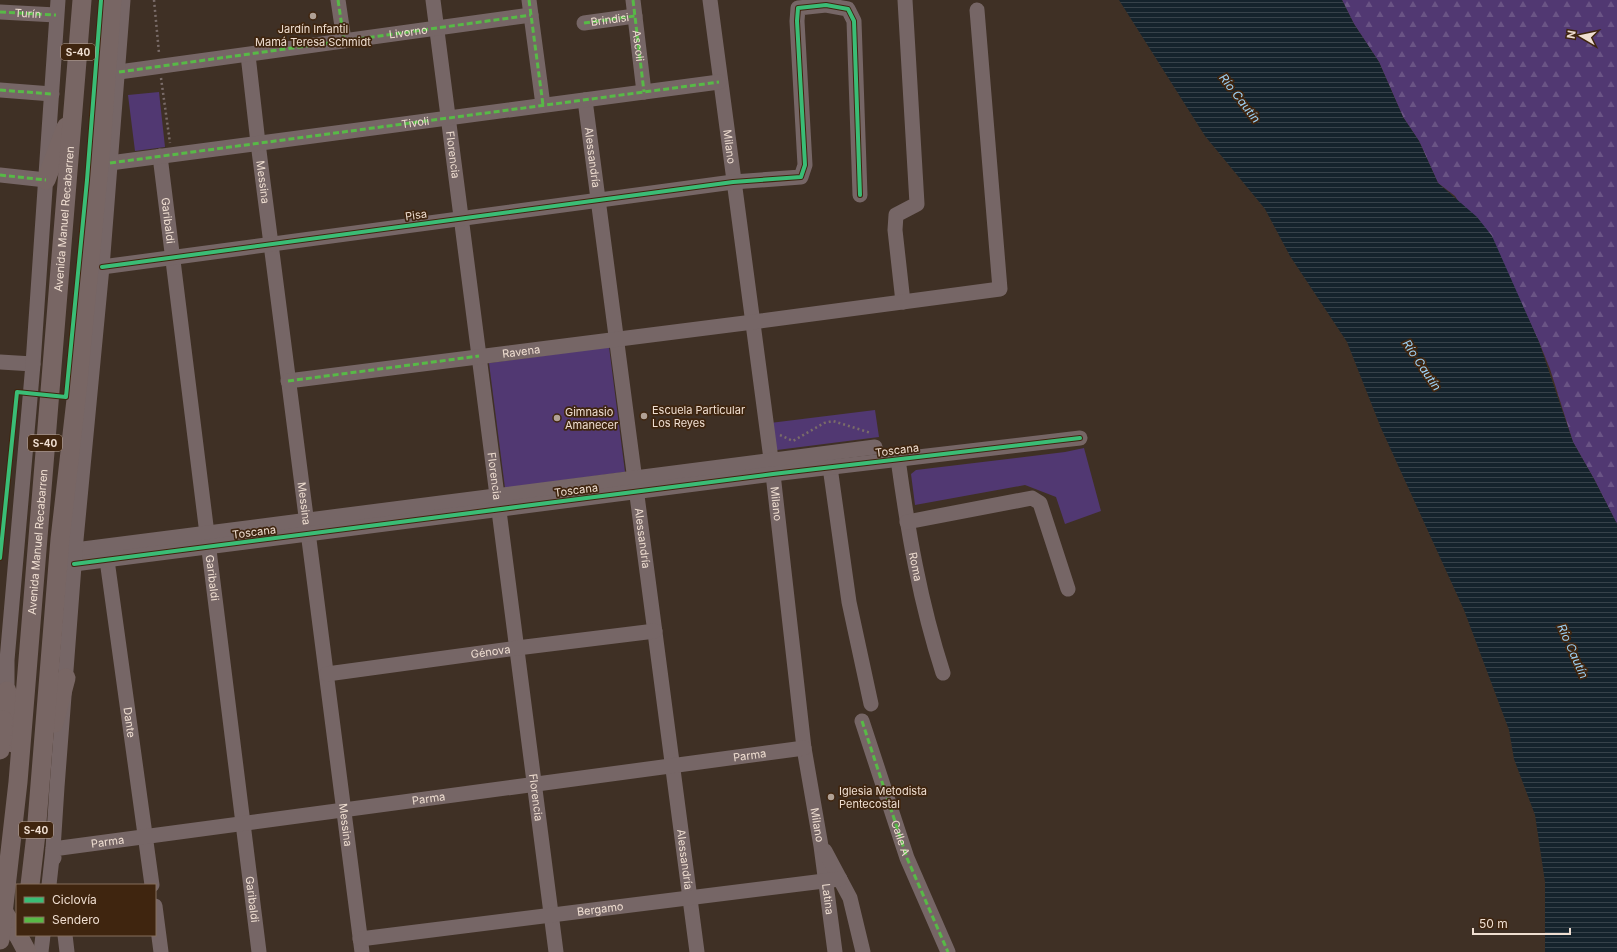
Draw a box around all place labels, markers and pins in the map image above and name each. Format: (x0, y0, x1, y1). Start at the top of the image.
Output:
marker: Jardín Infantil Mamá Teresa Schmidt (308, 11, 318, 21)
place label: Jardín Infantil Mamá Teresa Schmidt (255, 22, 371, 49)
place label: Escuela Particular Los Reyes (652, 403, 745, 430)
place label: Gimnasio Amanecer (565, 405, 618, 432)
marker: Escuela Particular Los Reyes (639, 411, 649, 421)
marker: Gimnasio Amanecer (552, 413, 562, 423)
place label: Iglesia Metodista Pentecostal (839, 784, 927, 811)
marker: Iglesia Metodista Pentecostal (826, 792, 836, 802)

